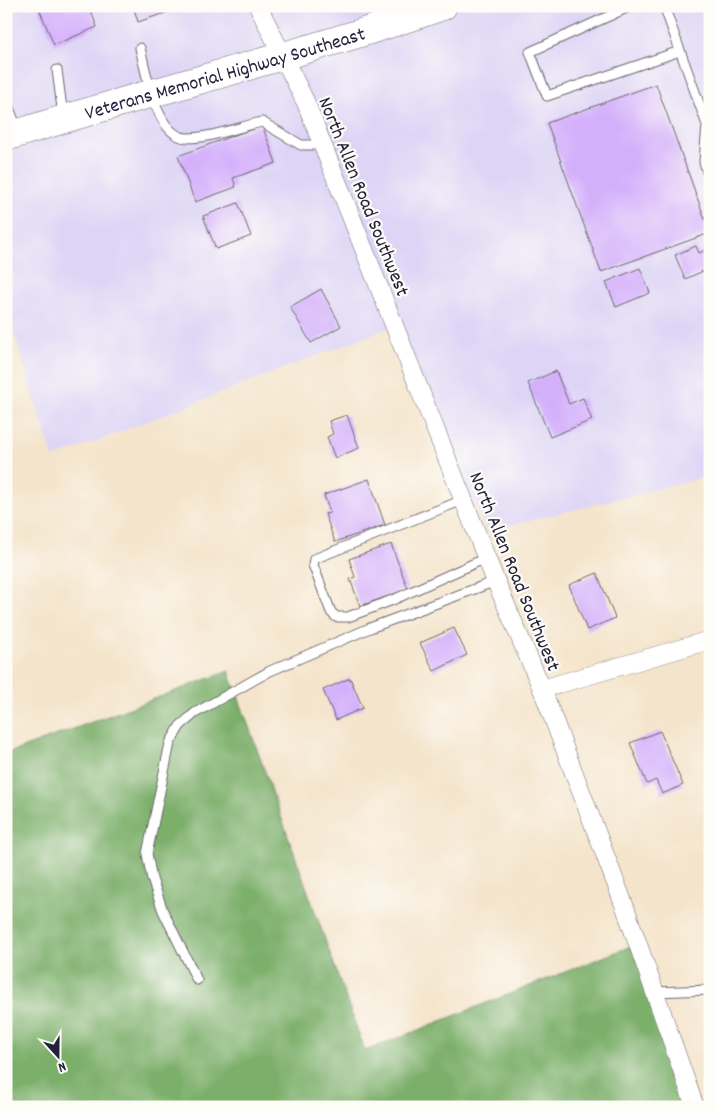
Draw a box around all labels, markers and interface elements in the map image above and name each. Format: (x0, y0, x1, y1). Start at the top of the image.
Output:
street label: Veterans Memorial Highway Southeast (82, 21, 369, 129)
street label: North Allen Road Southwest (309, 93, 415, 301)
street label: North Allen Road Southwest (460, 468, 566, 676)
north arrow (32, 1030, 82, 1080)
text: N (55, 1056, 69, 1077)

